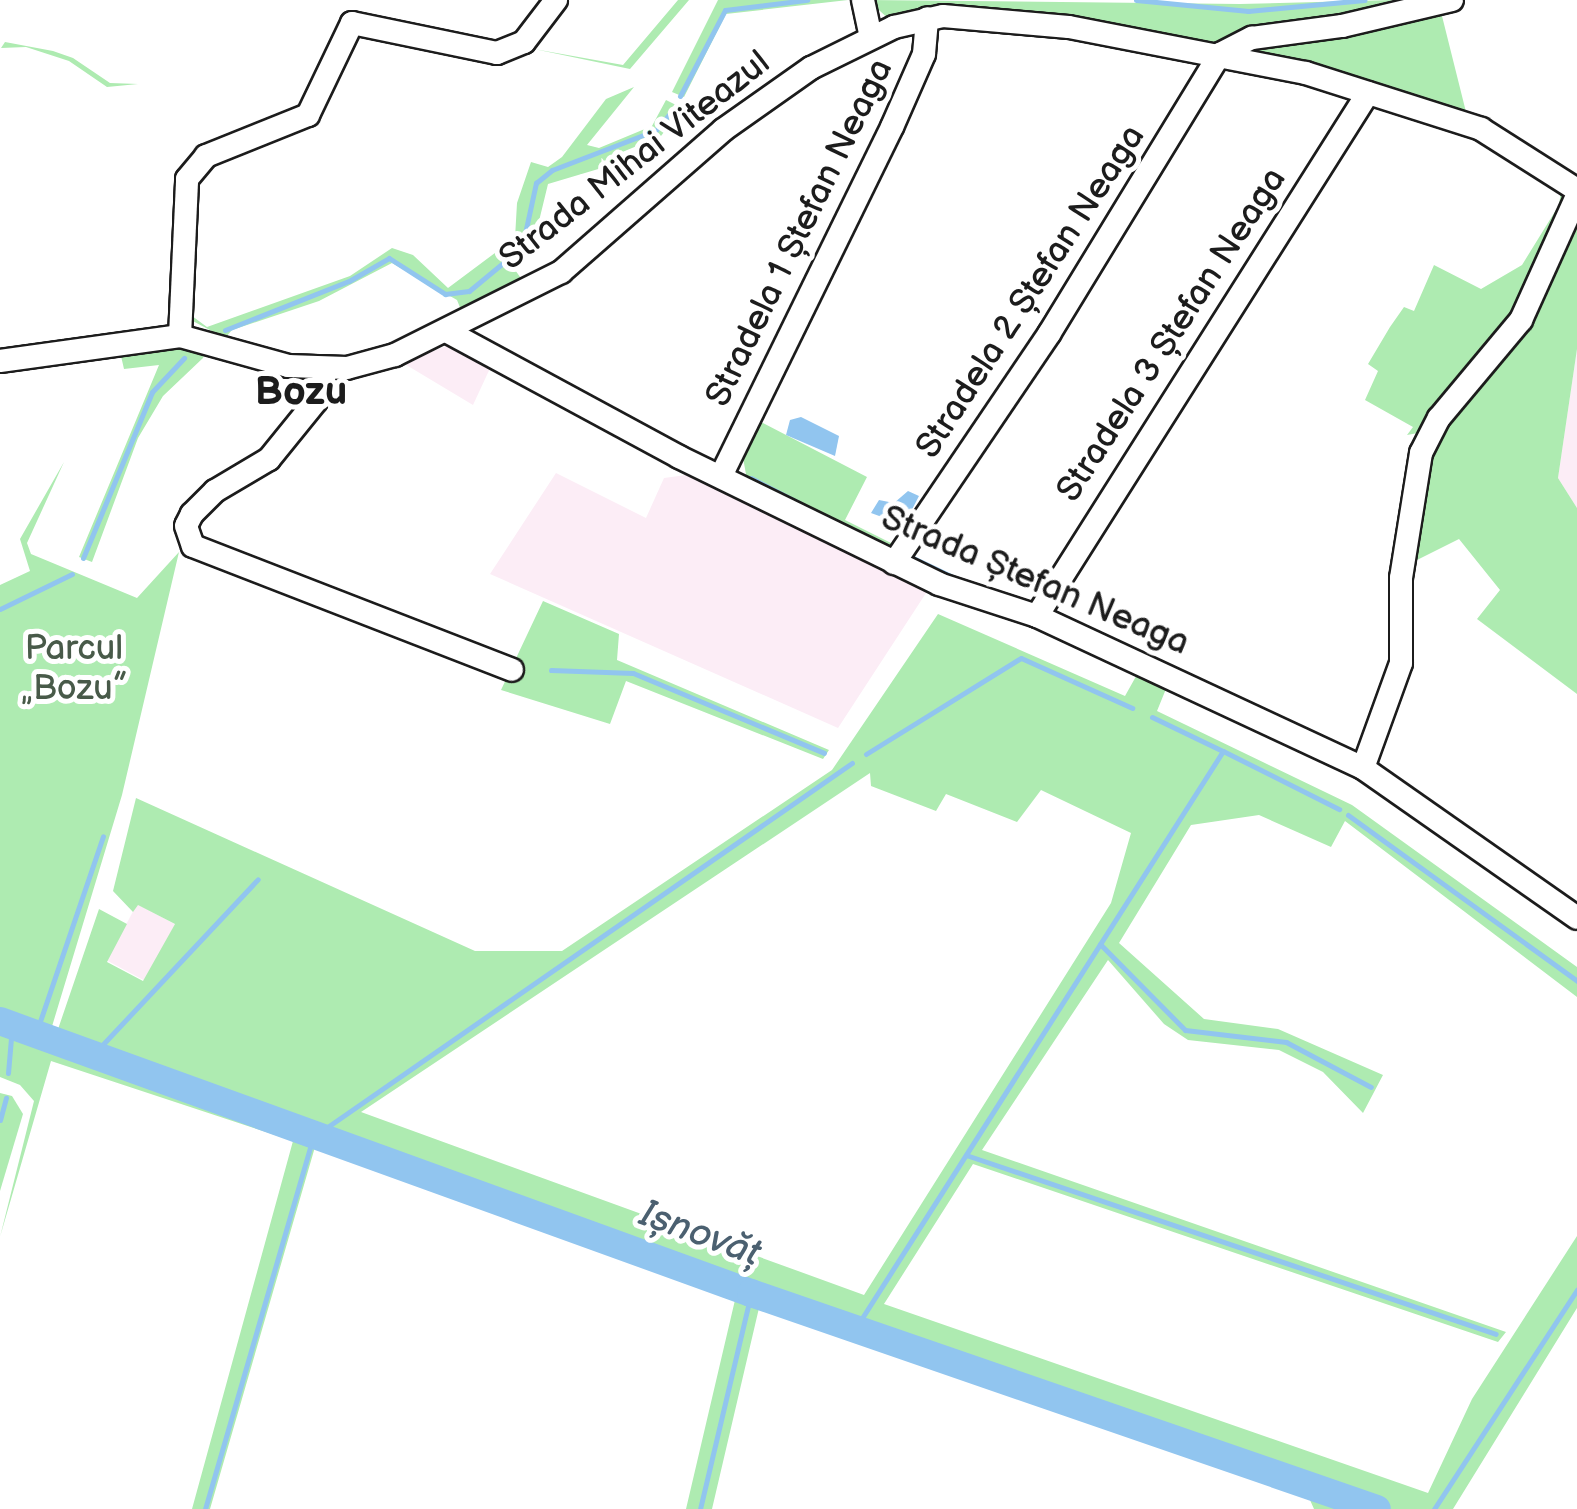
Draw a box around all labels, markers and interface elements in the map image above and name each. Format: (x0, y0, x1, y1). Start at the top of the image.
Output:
street label: Strada Mihai Viteazul (491, 42, 779, 280)
street label: Stradela 1 Ștefan Neaga (698, 52, 902, 414)
street label: Stradela 2 Ștefan Neaga (908, 118, 1154, 466)
street label: Stradela 3 Ștefan Neaga (1048, 160, 1296, 510)
district label: Bozu (255, 368, 347, 416)
street label: Strada Ștefan Neaga (875, 497, 1195, 665)
park label: Parcul „Bozu” (21, 628, 127, 710)
water label: Ișnovăț (633, 1191, 767, 1277)

